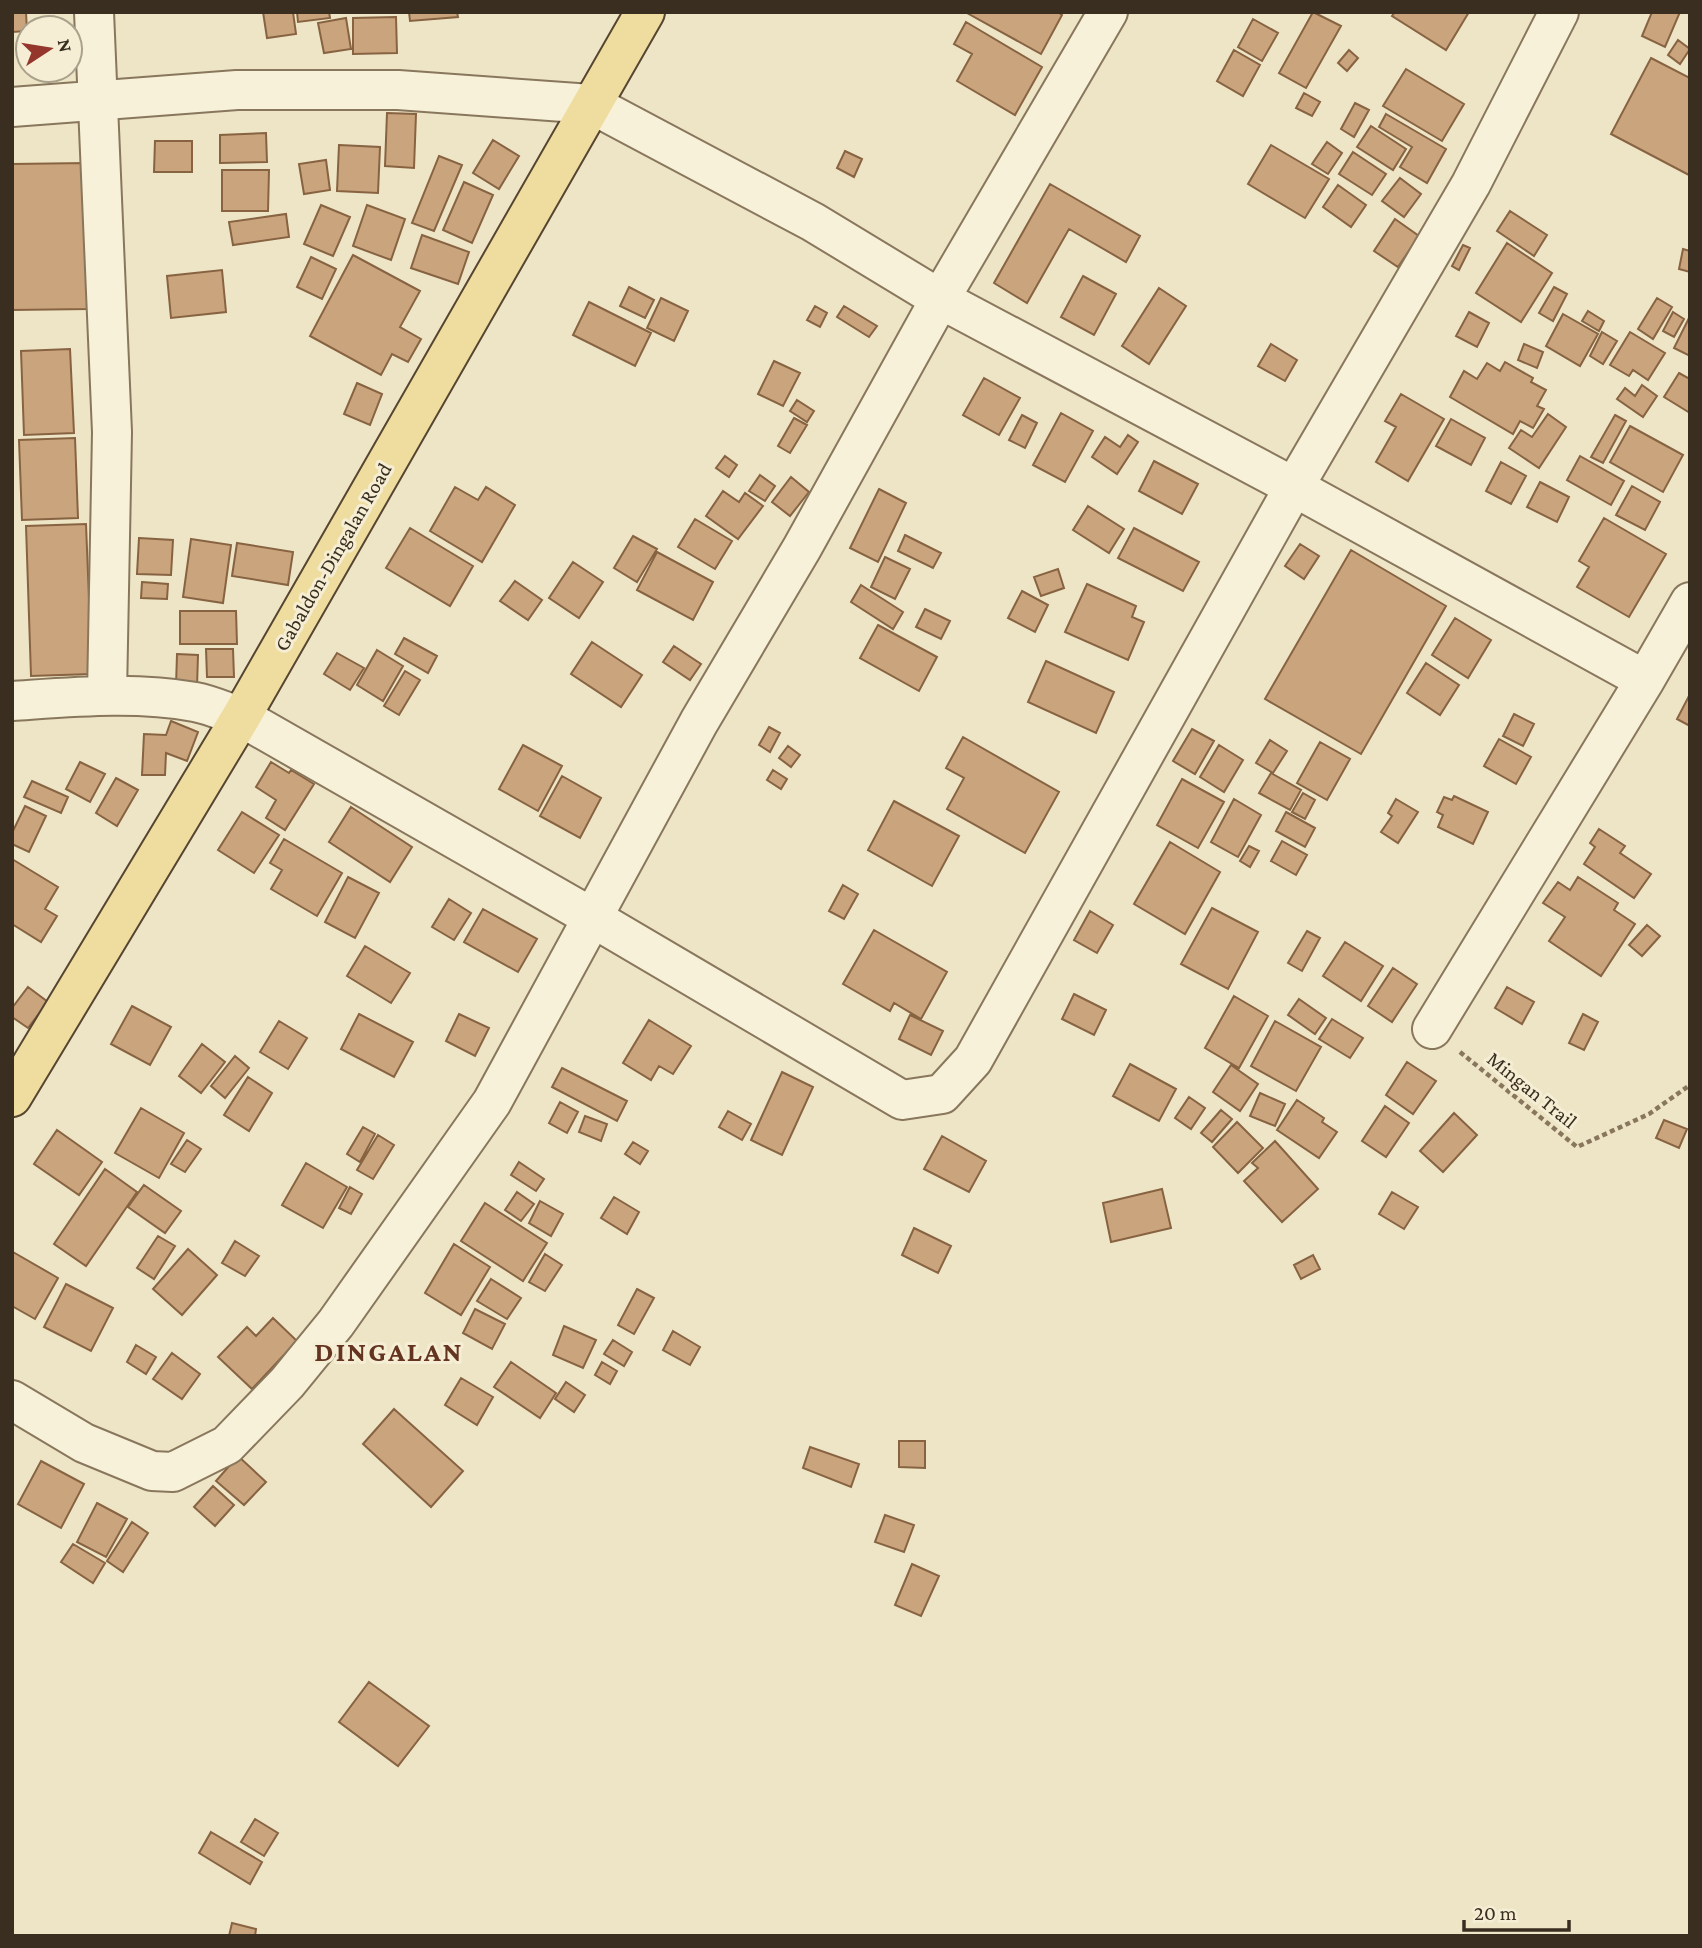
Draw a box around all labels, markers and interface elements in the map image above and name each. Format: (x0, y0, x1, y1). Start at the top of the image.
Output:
north arrow (14, 14, 84, 84)
text: N (54, 37, 77, 54)
street label: Gabaldon-Dingalan Road (269, 459, 397, 655)
street label: Mingan Trail (1482, 1047, 1582, 1133)
district label: DINGALAN (314, 1336, 464, 1367)
scale bar (1464, 1888, 1569, 1932)
text: 20 m (1474, 1901, 1517, 1925)

